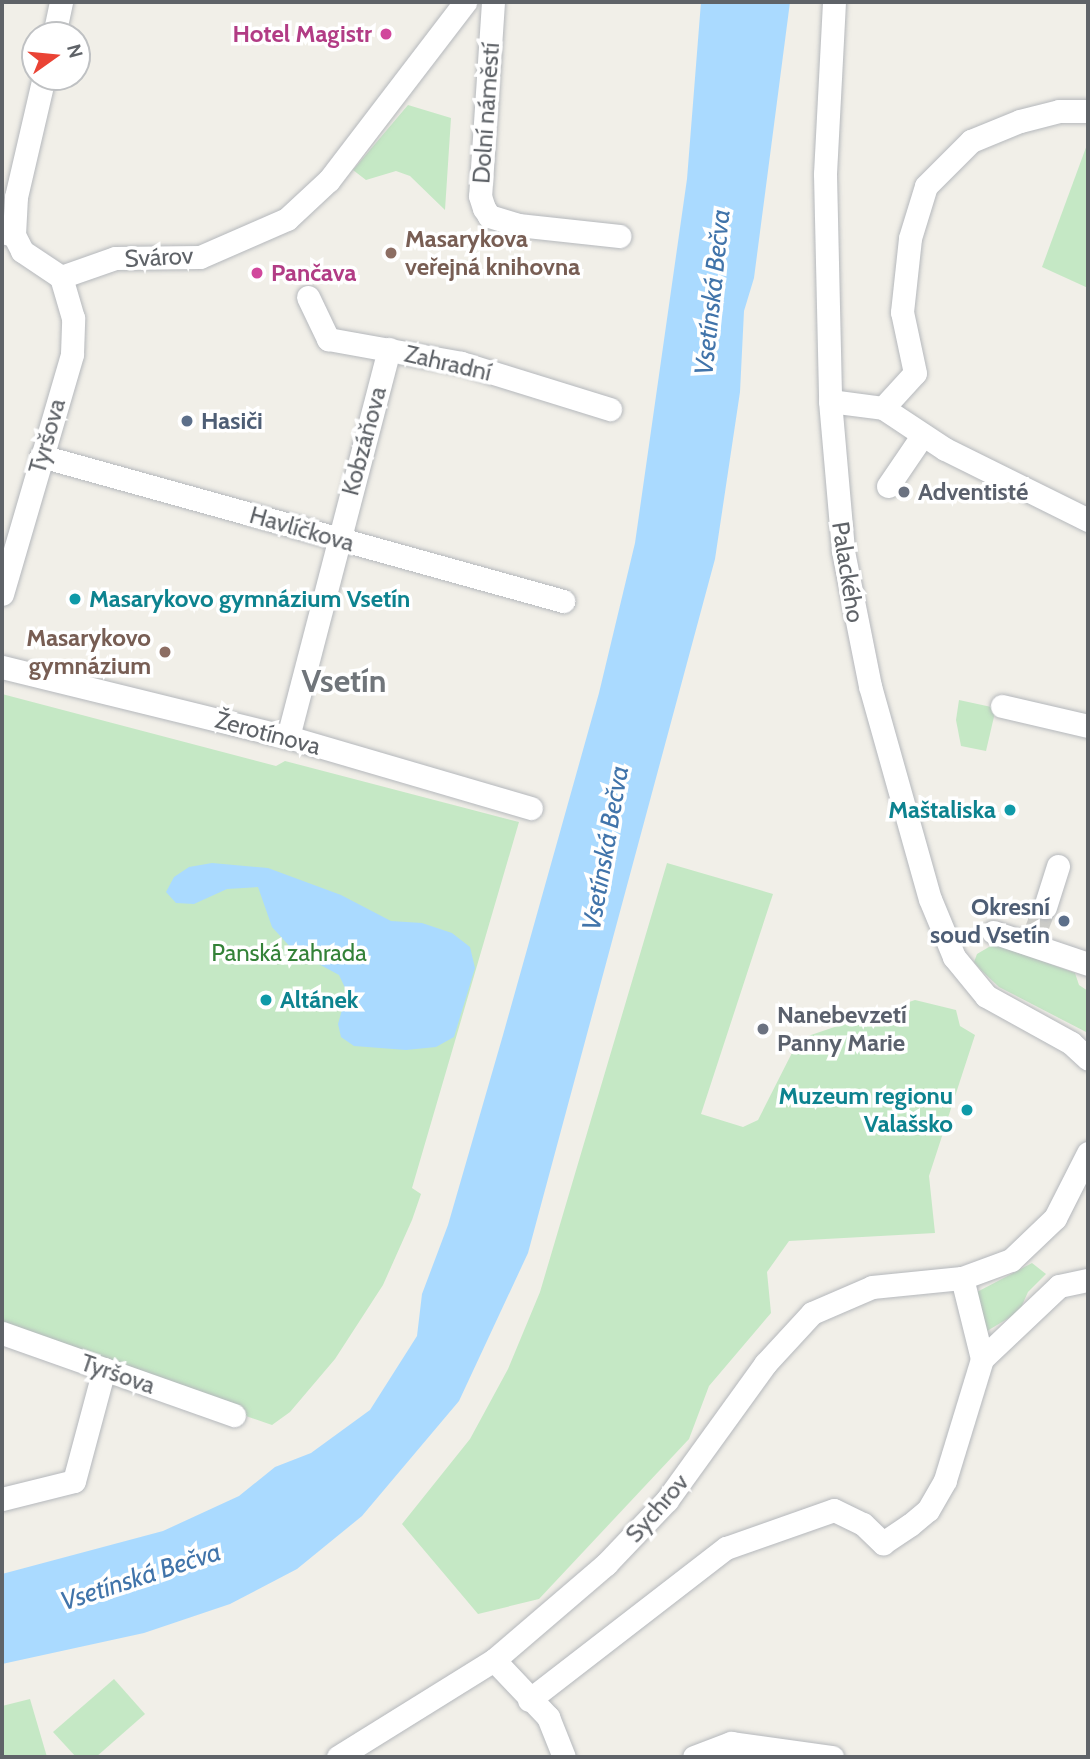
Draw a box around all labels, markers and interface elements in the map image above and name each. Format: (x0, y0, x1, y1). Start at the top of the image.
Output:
place label: Hotel Magistr (232, 20, 372, 48)
north arrow (21, 21, 91, 91)
marker: Hotel Magistr (378, 26, 394, 42)
text: N (62, 41, 88, 60)
street label: Dolní náměstí (467, 41, 505, 185)
water label: Vsetínská Bečva (689, 208, 737, 376)
place label: Masarykova veřejná knihovna (405, 225, 580, 281)
street label: Svárov (124, 241, 194, 273)
marker: Masarykova veřejná knihovna (383, 245, 399, 261)
place label: Pančava (271, 259, 356, 287)
marker: Pančava (249, 265, 265, 281)
street label: Zahradní (402, 339, 494, 387)
street label: Kobzáňova (336, 383, 392, 499)
street label: Tyršova (23, 395, 71, 477)
place label: Hasiči (201, 407, 263, 435)
marker: Hasiči (179, 413, 195, 429)
place label: Adventisté (918, 478, 1028, 506)
marker: Adventisté (896, 484, 912, 500)
street label: Havlíčkova (246, 500, 358, 558)
street label: Palackého (826, 520, 870, 624)
place label: Masarykovo gymnázium Vsetín (89, 585, 410, 613)
marker: Masarykovo gymnázium Vsetín (67, 591, 83, 607)
place label: Masarykovo gymnázium (26, 624, 151, 680)
marker: Masarykovo gymnázium (157, 644, 173, 660)
district label: Vsetín (302, 662, 386, 700)
street label: Žerotínova (212, 705, 324, 761)
water label: Vsetínská Bečva (576, 763, 636, 933)
place label: Maštaliska (888, 796, 996, 824)
marker: Maštaliska (1002, 802, 1018, 818)
place label: Okresní soud Vsetín (930, 893, 1050, 949)
marker: Okresní soud Vsetín (1056, 913, 1072, 929)
park label: Panská zahrada (211, 939, 367, 967)
place label: Altánek (280, 986, 358, 1014)
marker: Altánek (258, 992, 274, 1008)
place label: Nanebevzetí Panny Marie (777, 1001, 907, 1057)
marker: Nanebevzetí Panny Marie (755, 1021, 771, 1037)
place label: Muzeum regionu Valašsko (779, 1082, 953, 1138)
marker: Muzeum regionu Valašsko (959, 1102, 975, 1118)
street label: Tyršova (77, 1348, 159, 1400)
street label: Sychrov (619, 1468, 695, 1548)
water label: Vsetínská Bečva (57, 1536, 225, 1618)

